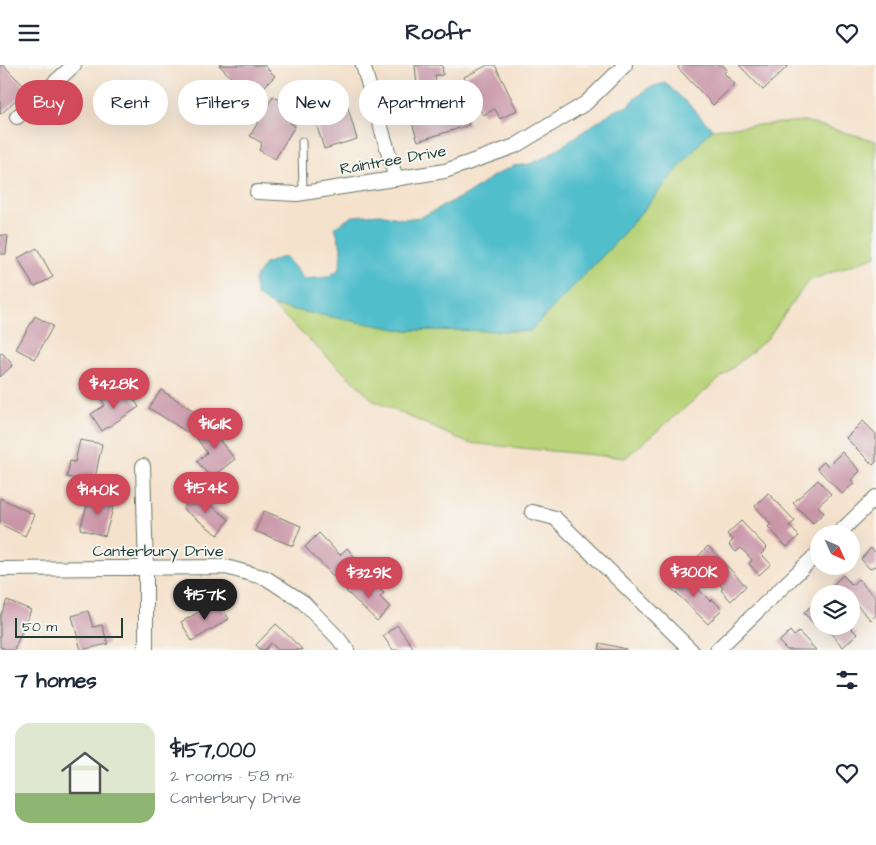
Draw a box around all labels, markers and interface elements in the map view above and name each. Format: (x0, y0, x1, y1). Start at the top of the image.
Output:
text: Roofr (405, 17, 471, 48)
icon: menu (15, 19, 43, 47)
icon: heart (833, 19, 861, 47)
chip: Buy (15, 80, 83, 125)
chip: Rent (93, 80, 168, 125)
chip: Filters (178, 80, 268, 125)
chip: New (278, 80, 349, 125)
chip: Apartment (359, 80, 483, 125)
street label: Raintree Drive (338, 140, 448, 180)
pin: $428K (79, 367, 149, 410)
text: $428K (89, 373, 139, 395)
pin: $161K (180, 407, 250, 450)
text: $161K (199, 413, 231, 435)
pin: $154K (171, 471, 241, 514)
pin: $140K (63, 473, 133, 516)
text: $154K (185, 477, 227, 499)
text: $140K (77, 479, 119, 501)
north arrow (810, 525, 860, 575)
map controls (810, 525, 860, 635)
street label: Canterbury Drive (92, 540, 224, 563)
pin: $300K (659, 555, 729, 598)
pin: $329K (334, 557, 404, 599)
text: $300K (671, 561, 717, 583)
text: $329K (347, 562, 392, 584)
pin: $157K (170, 579, 240, 621)
text: $157K (184, 584, 226, 606)
button: layers (810, 585, 860, 635)
scale bar (15, 615, 122, 638)
text: 50 m (22, 617, 57, 637)
text: 7 homes (15, 666, 97, 695)
icon: filters (833, 666, 861, 694)
text: $157,000 (170, 736, 256, 765)
icon: home (55, 743, 115, 803)
icon: heart (833, 759, 861, 787)
text: 2 rooms · 58 m² (170, 765, 295, 787)
text: Canterbury Drive (170, 787, 301, 809)

